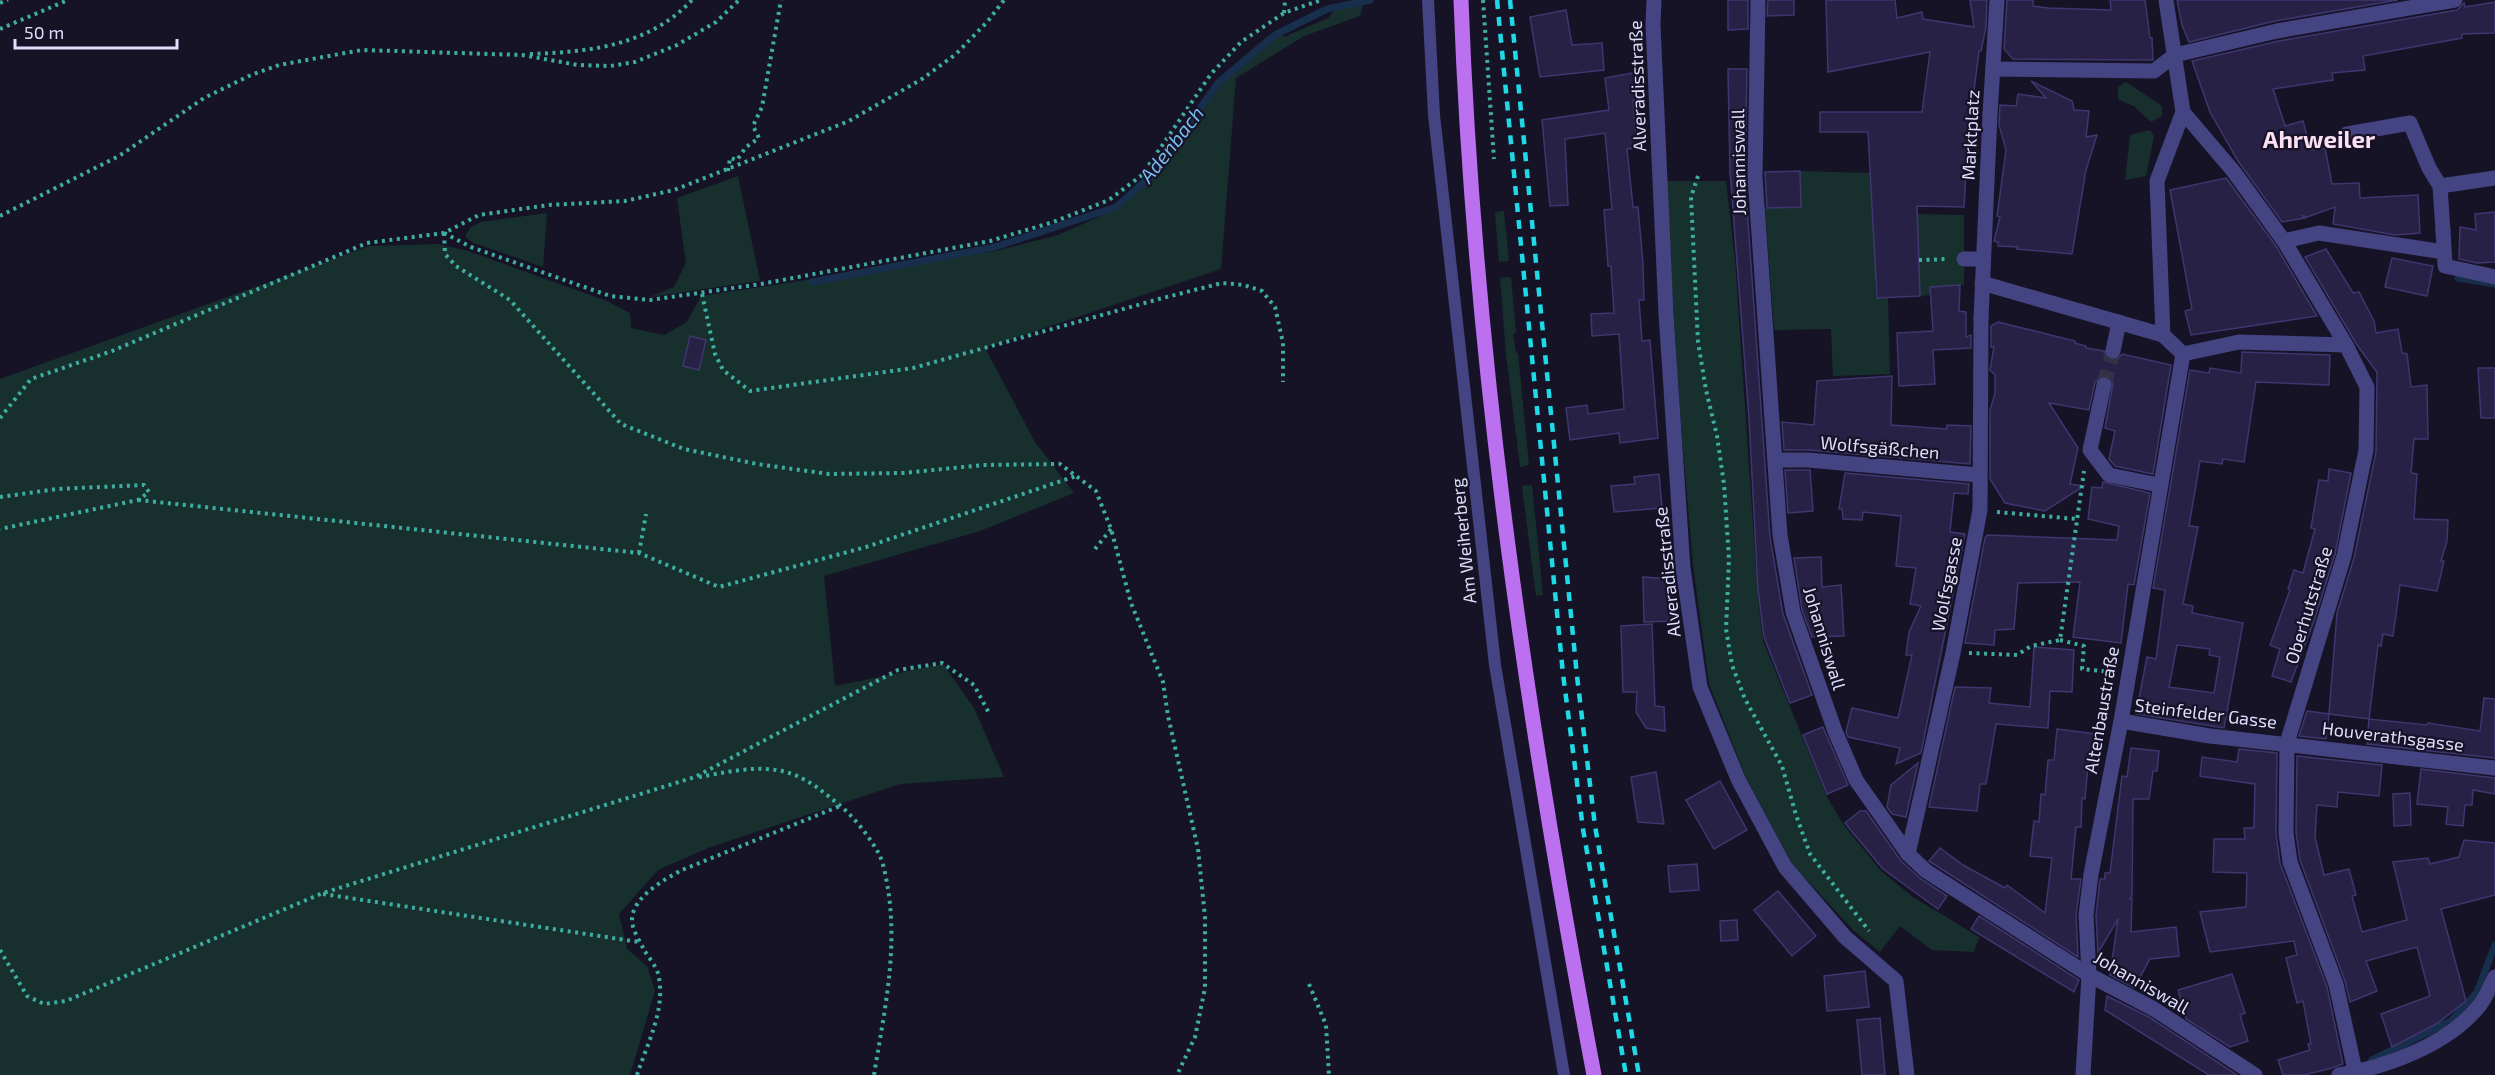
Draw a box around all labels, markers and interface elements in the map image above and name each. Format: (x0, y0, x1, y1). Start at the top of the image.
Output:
scale bar (15, 12, 177, 50)
street label: Alveradisstraße (1624, 20, 1650, 152)
text: 50 m (24, 21, 64, 43)
street label: Marktplatz (1957, 89, 1983, 181)
water label: Adenbach (1133, 101, 1208, 188)
street label: Johanniswall (1726, 108, 1750, 215)
district label: Ahrweiler (2263, 124, 2376, 153)
street label: Wolfsgäßchen (1819, 431, 1941, 463)
street label: Am Weiherberg (1445, 477, 1481, 605)
street label: Alveradisstraße (1649, 506, 1685, 638)
street label: Wolfsgasse (1926, 535, 1966, 633)
street label: Oberhutstraße (2280, 544, 2336, 666)
street label: Johanniswall (1799, 584, 1851, 693)
street label: Altenbaustraße (2079, 645, 2123, 775)
street label: Steinfelder Gasse (2134, 693, 2278, 733)
street label: Houverathsgasse (2321, 716, 2465, 756)
street label: Johanniswall (2090, 946, 2194, 1018)

